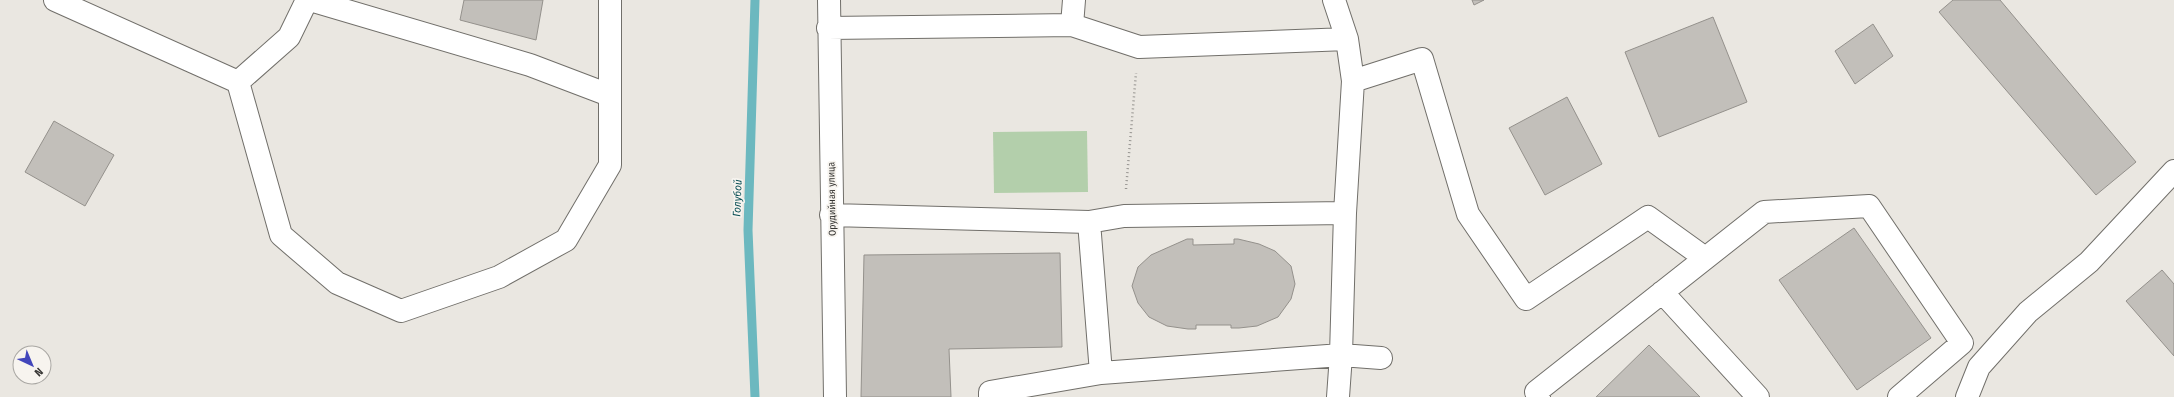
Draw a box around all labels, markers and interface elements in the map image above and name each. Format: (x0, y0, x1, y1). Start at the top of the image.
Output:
street label: Орудийная улица (825, 162, 839, 236)
water label: Голубой (730, 179, 745, 217)
north arrow (12, 345, 52, 385)
text: N (32, 365, 45, 379)

